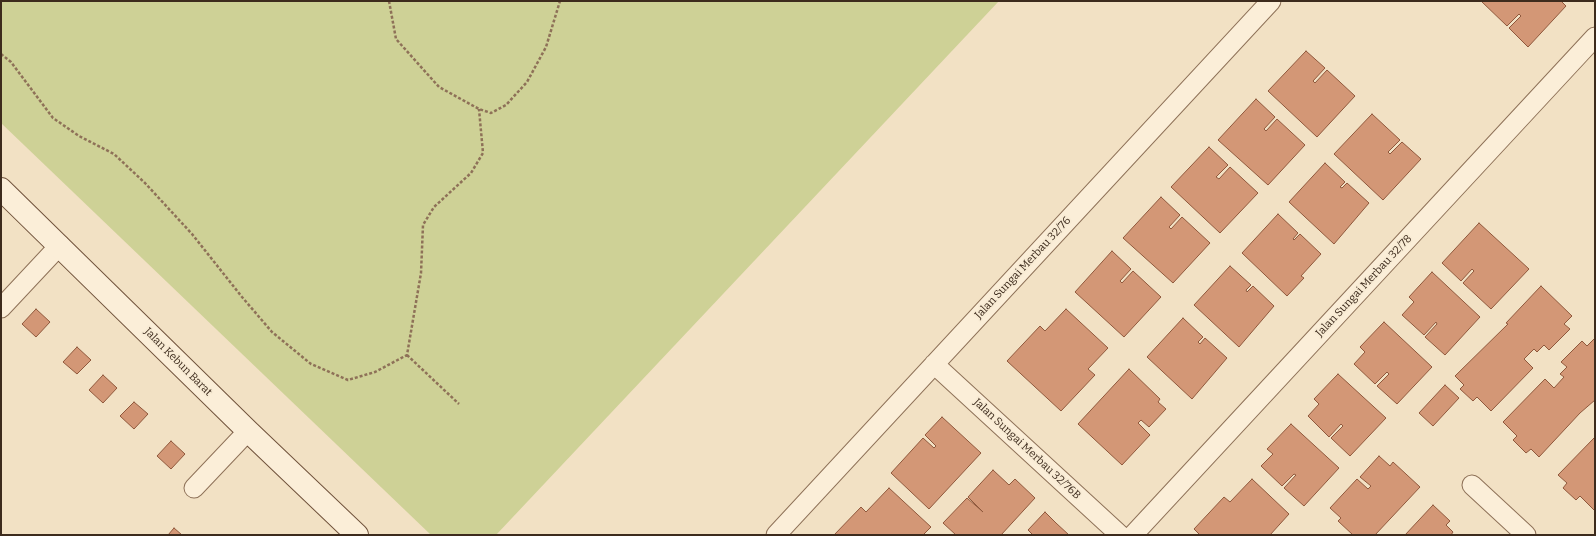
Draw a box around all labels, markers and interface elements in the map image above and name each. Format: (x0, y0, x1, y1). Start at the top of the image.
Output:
street label: Jalan Sungai Merbau 32/76 (972, 214, 1074, 322)
street label: Jalan Sungai Merbau 32/78 (1313, 232, 1415, 340)
street label: Jalan Kebun Barat (141, 325, 215, 399)
street label: Jalan Sungai Merbau 32/76B (971, 396, 1083, 502)

